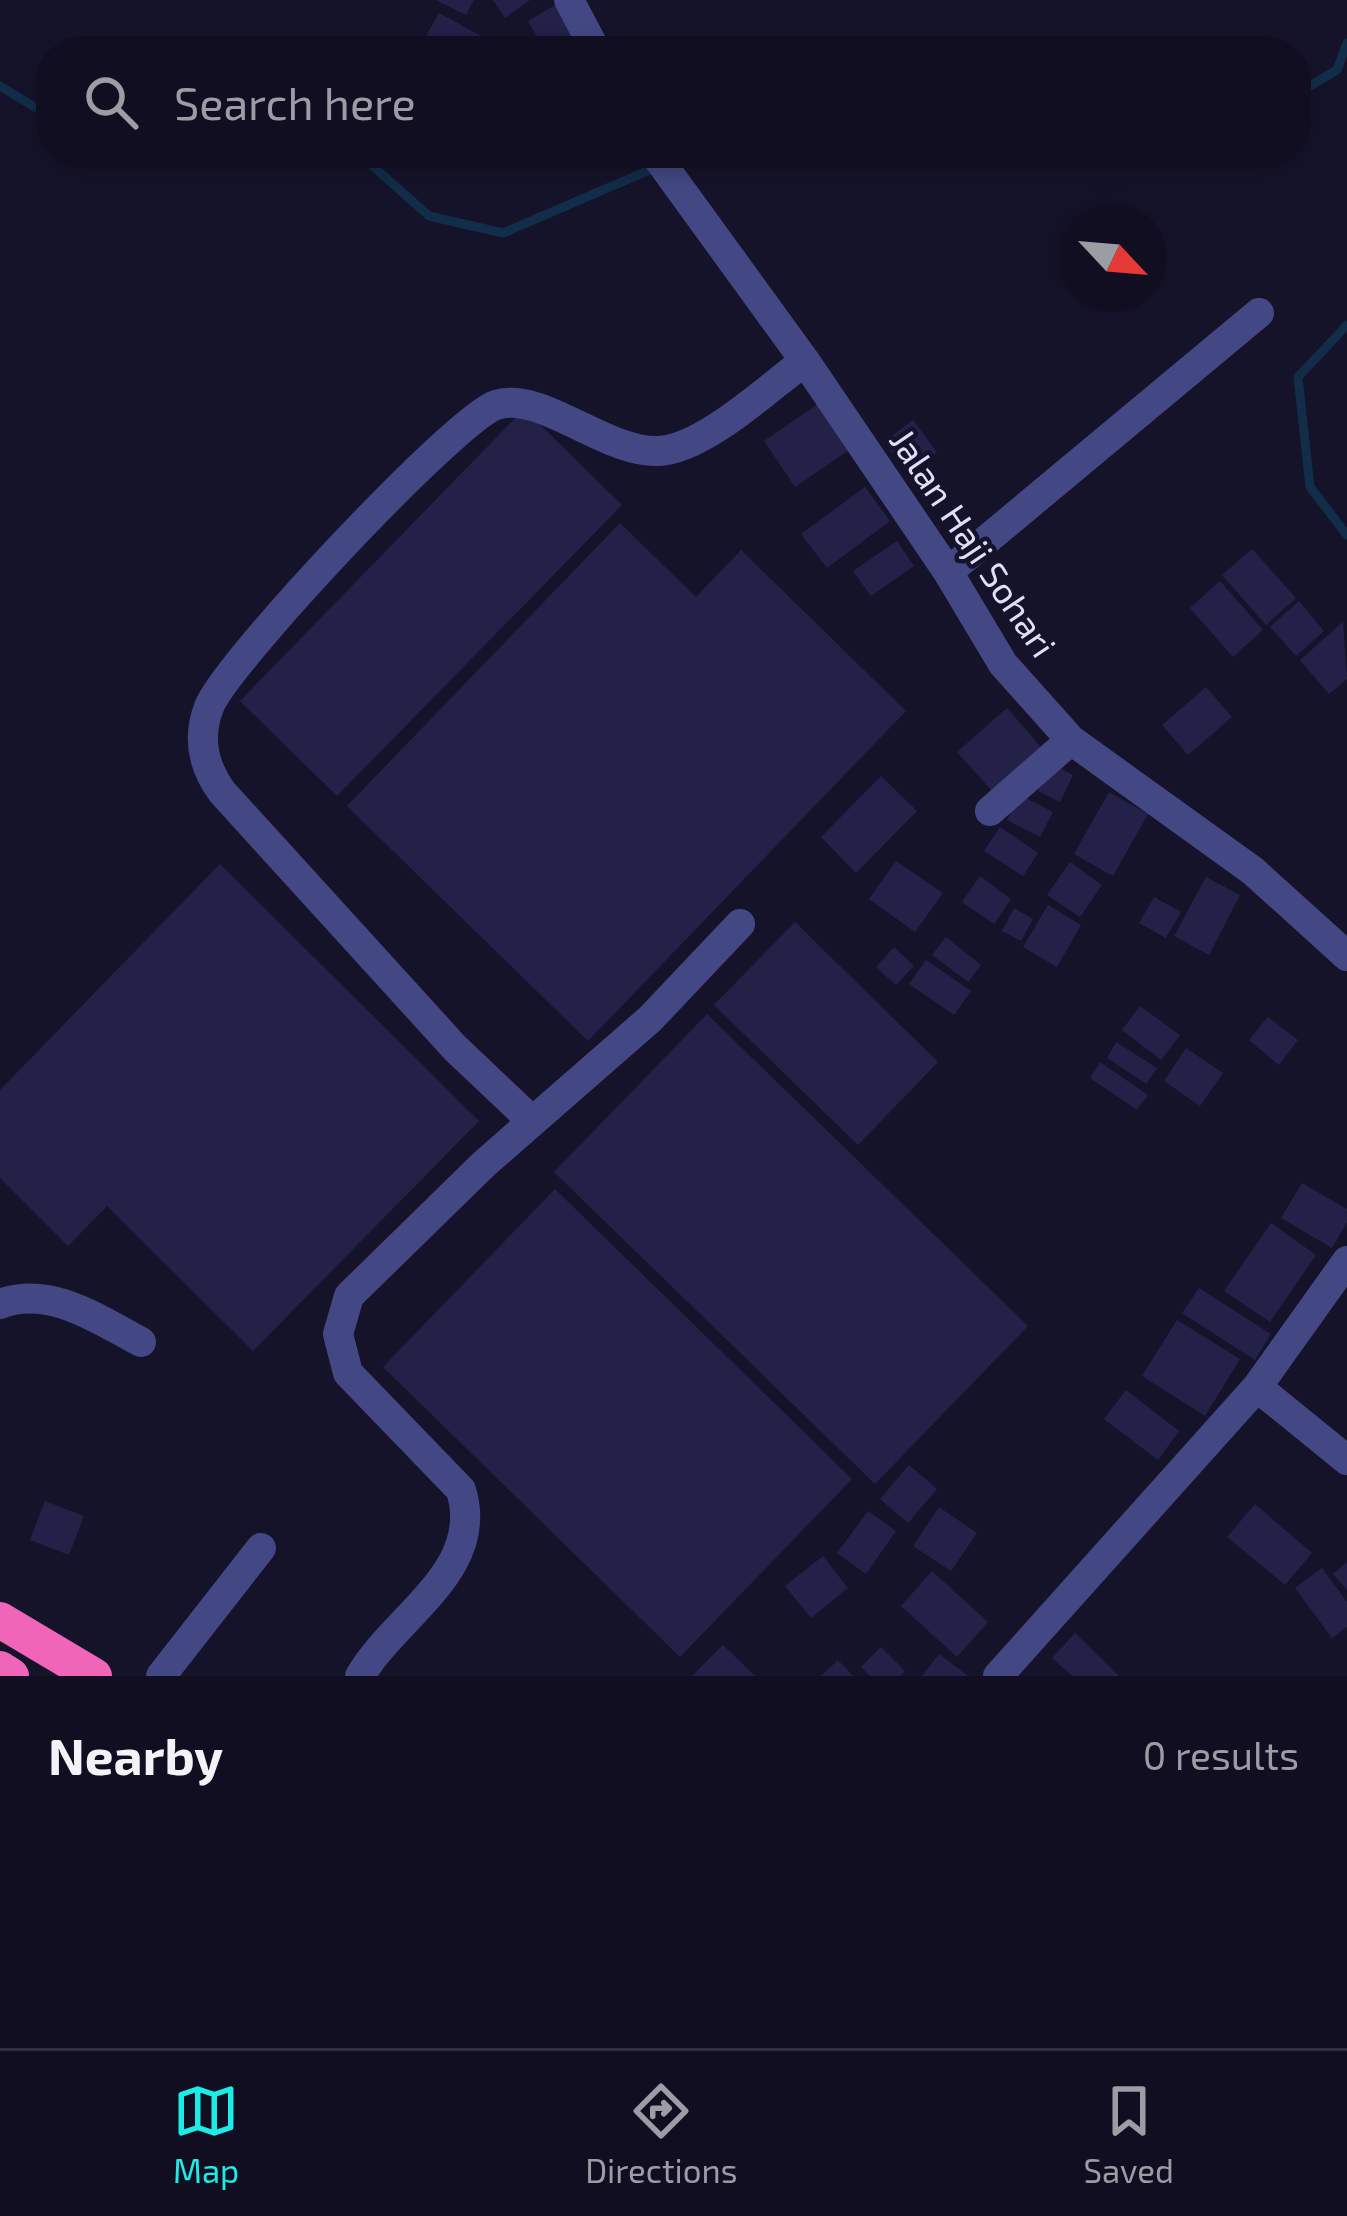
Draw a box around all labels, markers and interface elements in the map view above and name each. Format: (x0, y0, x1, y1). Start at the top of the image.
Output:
search box (36, 36, 1311, 168)
icon: search (78, 69, 144, 135)
text: Search here (174, 75, 416, 129)
north arrow (1059, 204, 1167, 312)
street label: Jalan Haji Sohari (882, 420, 1066, 664)
text: Nearby (48, 1724, 223, 1785)
text: 0 results (1143, 1731, 1299, 1778)
tab: Map (173, 2078, 239, 2190)
tab: Directions (585, 2078, 737, 2190)
tab: Saved (1083, 2078, 1174, 2190)

